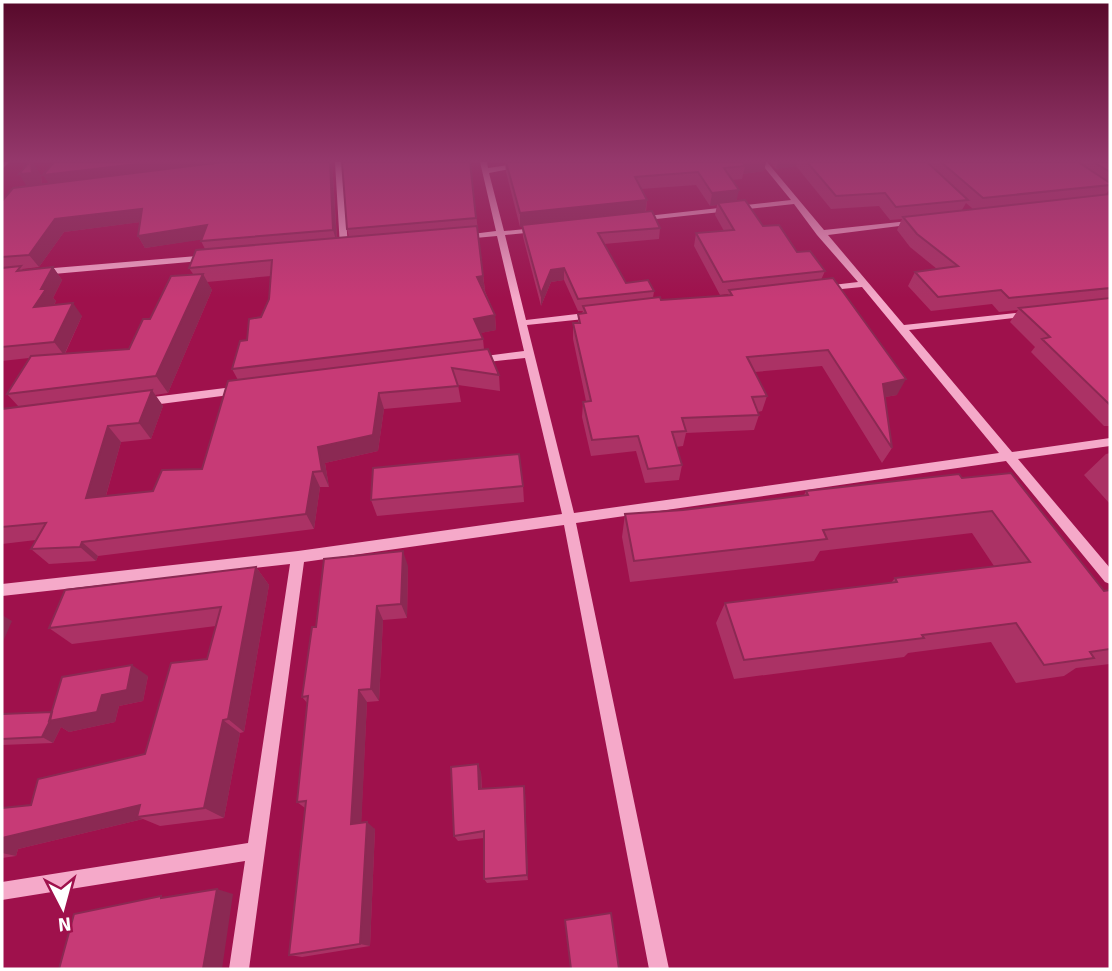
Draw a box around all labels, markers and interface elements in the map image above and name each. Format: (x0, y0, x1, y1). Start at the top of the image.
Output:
north arrow (28, 873, 98, 943)
text: N (57, 911, 72, 937)

